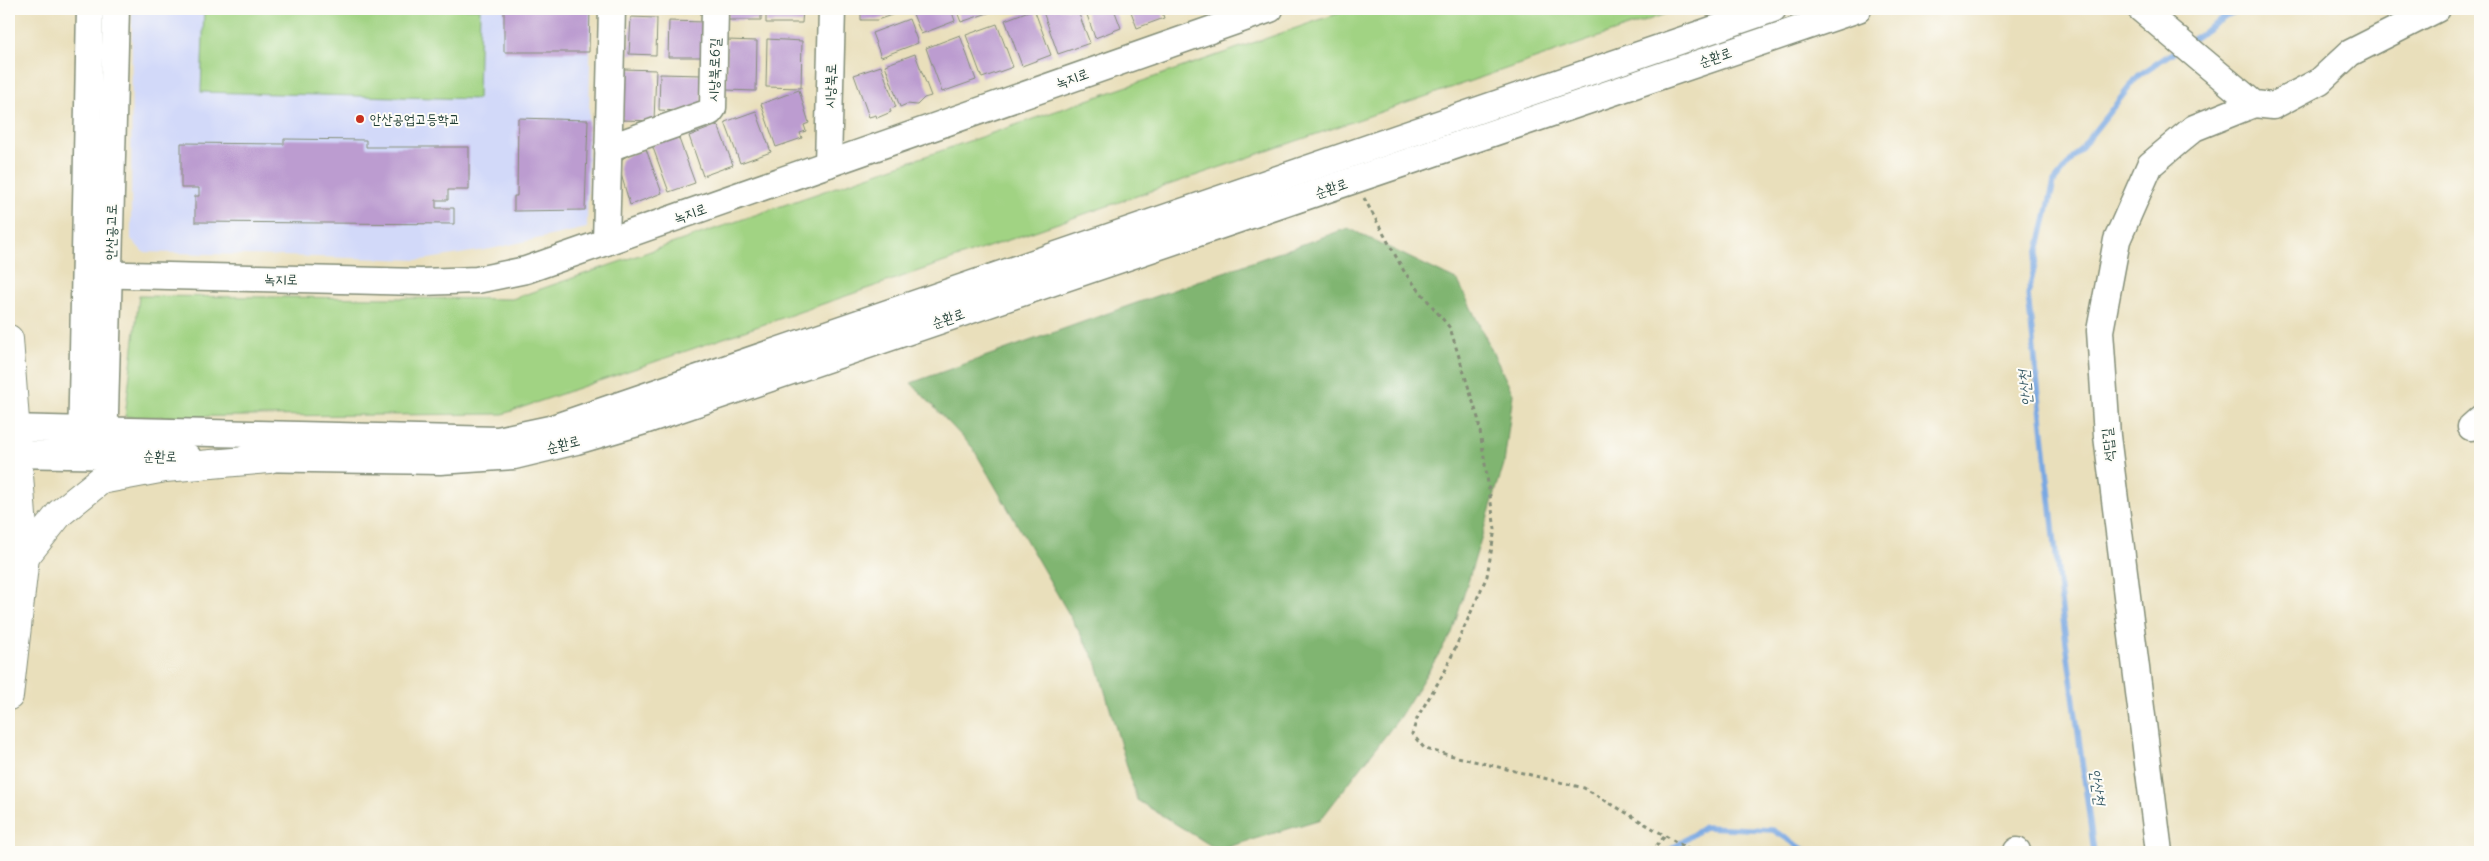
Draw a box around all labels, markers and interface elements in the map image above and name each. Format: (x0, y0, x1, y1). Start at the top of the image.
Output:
street label: 시낭북로6길 (704, 37, 724, 102)
street label: 순환로 (1696, 43, 1734, 71)
street label: 시낭북로 (820, 63, 840, 109)
street label: 녹지로 (1053, 64, 1091, 92)
place label: 안산공업고등학교 (370, 110, 460, 128)
marker: 안산공업고등학교 (354, 113, 366, 125)
street label: 순환로 (1312, 174, 1350, 202)
street label: 녹지로 (671, 199, 709, 227)
street label: 안산공고로 (102, 204, 120, 260)
street label: 녹지로 (264, 270, 298, 288)
street label: 순환로 (929, 304, 967, 332)
water label: 안산천 (2013, 367, 2036, 407)
street label: 석답길 (2097, 427, 2119, 463)
street label: 순환로 (544, 431, 582, 457)
street label: 순환로 (143, 447, 177, 465)
water label: 안산천 (2086, 768, 2110, 808)

